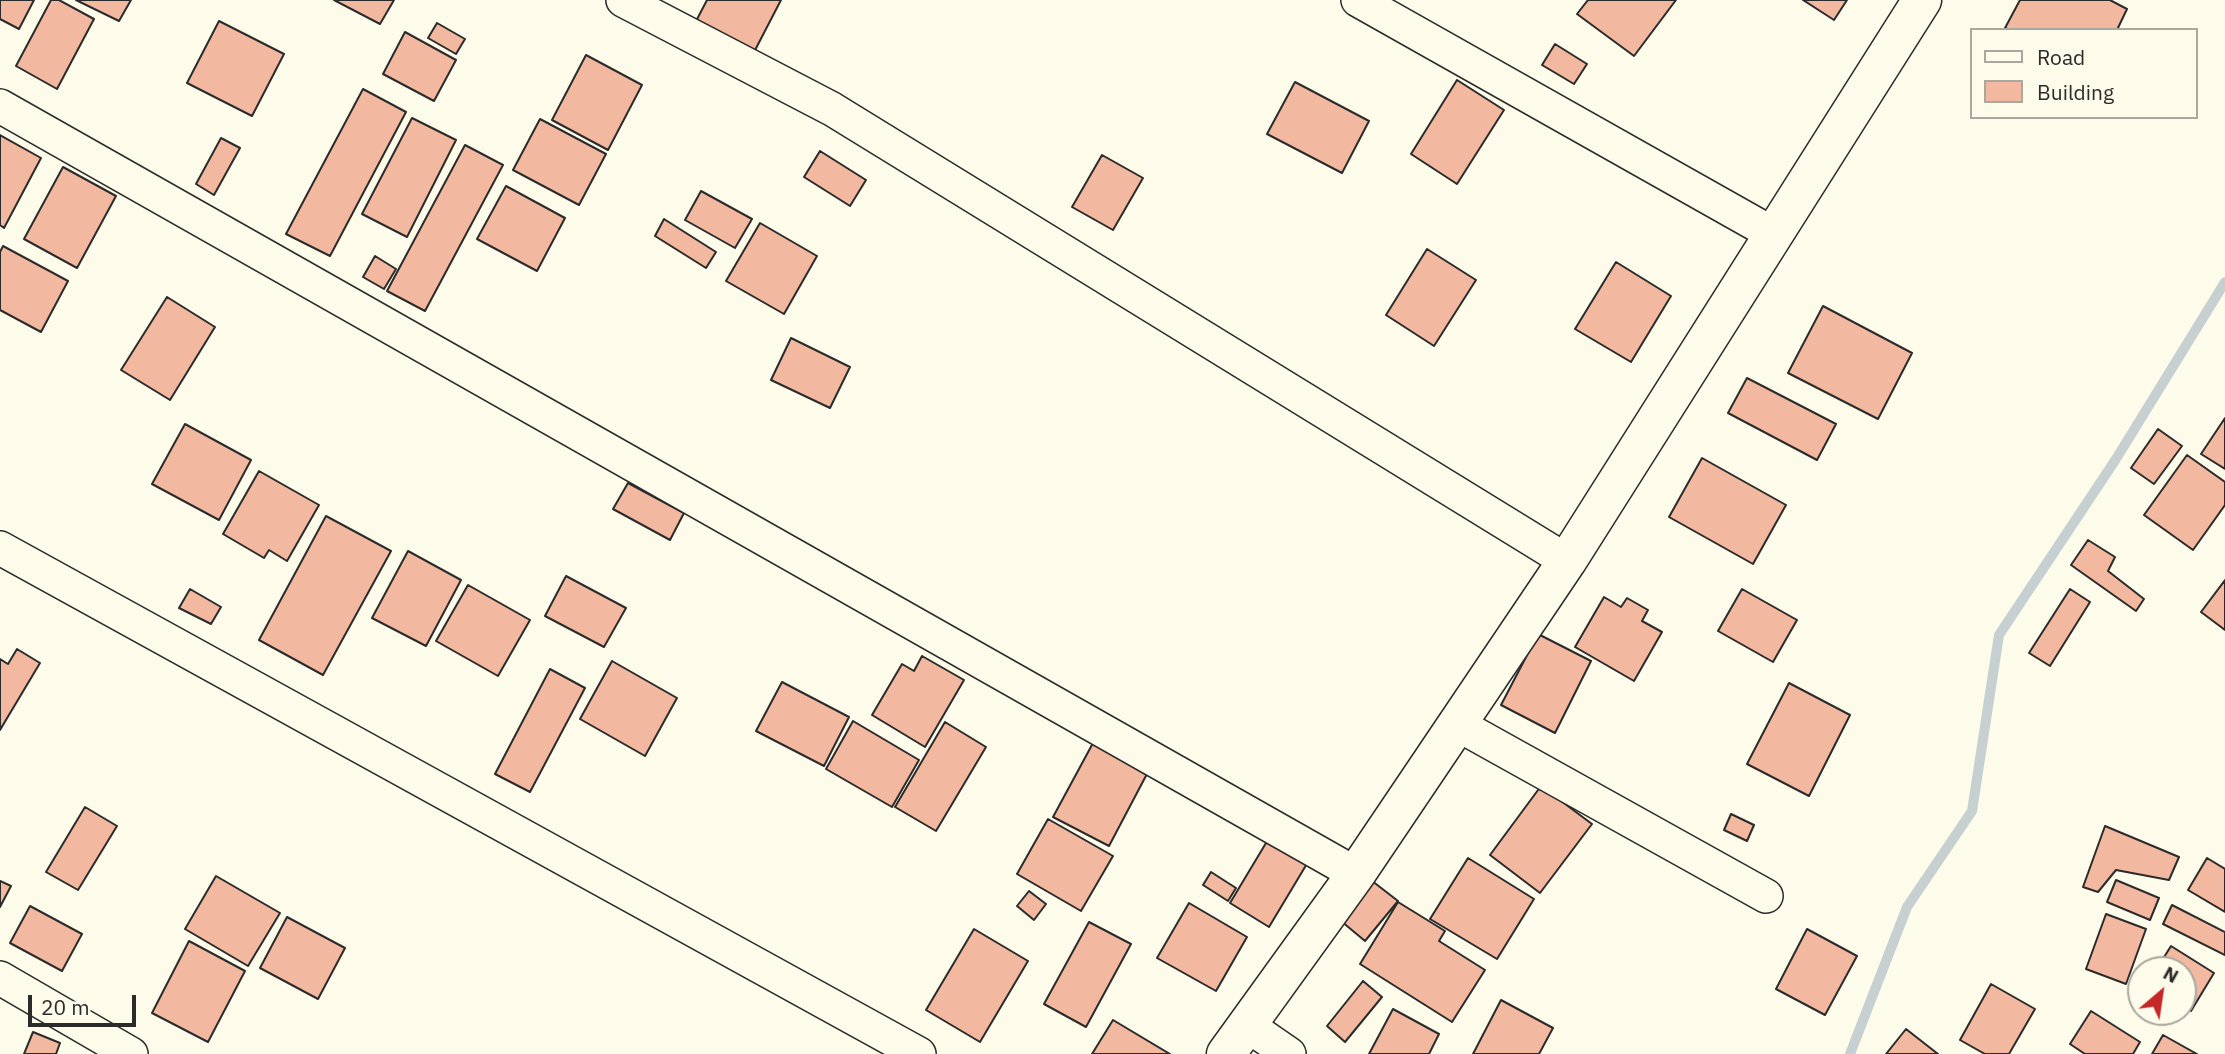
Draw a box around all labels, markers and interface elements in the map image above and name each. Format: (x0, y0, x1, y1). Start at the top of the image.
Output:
legend (1969, 28, 2197, 119)
text: Road (2037, 43, 2085, 71)
text: Building (2037, 78, 2114, 106)
north arrow (2127, 956, 2197, 1026)
text: N (2159, 961, 2183, 988)
scale bar (32, 981, 140, 1025)
text: 20 m (41, 993, 90, 1021)

